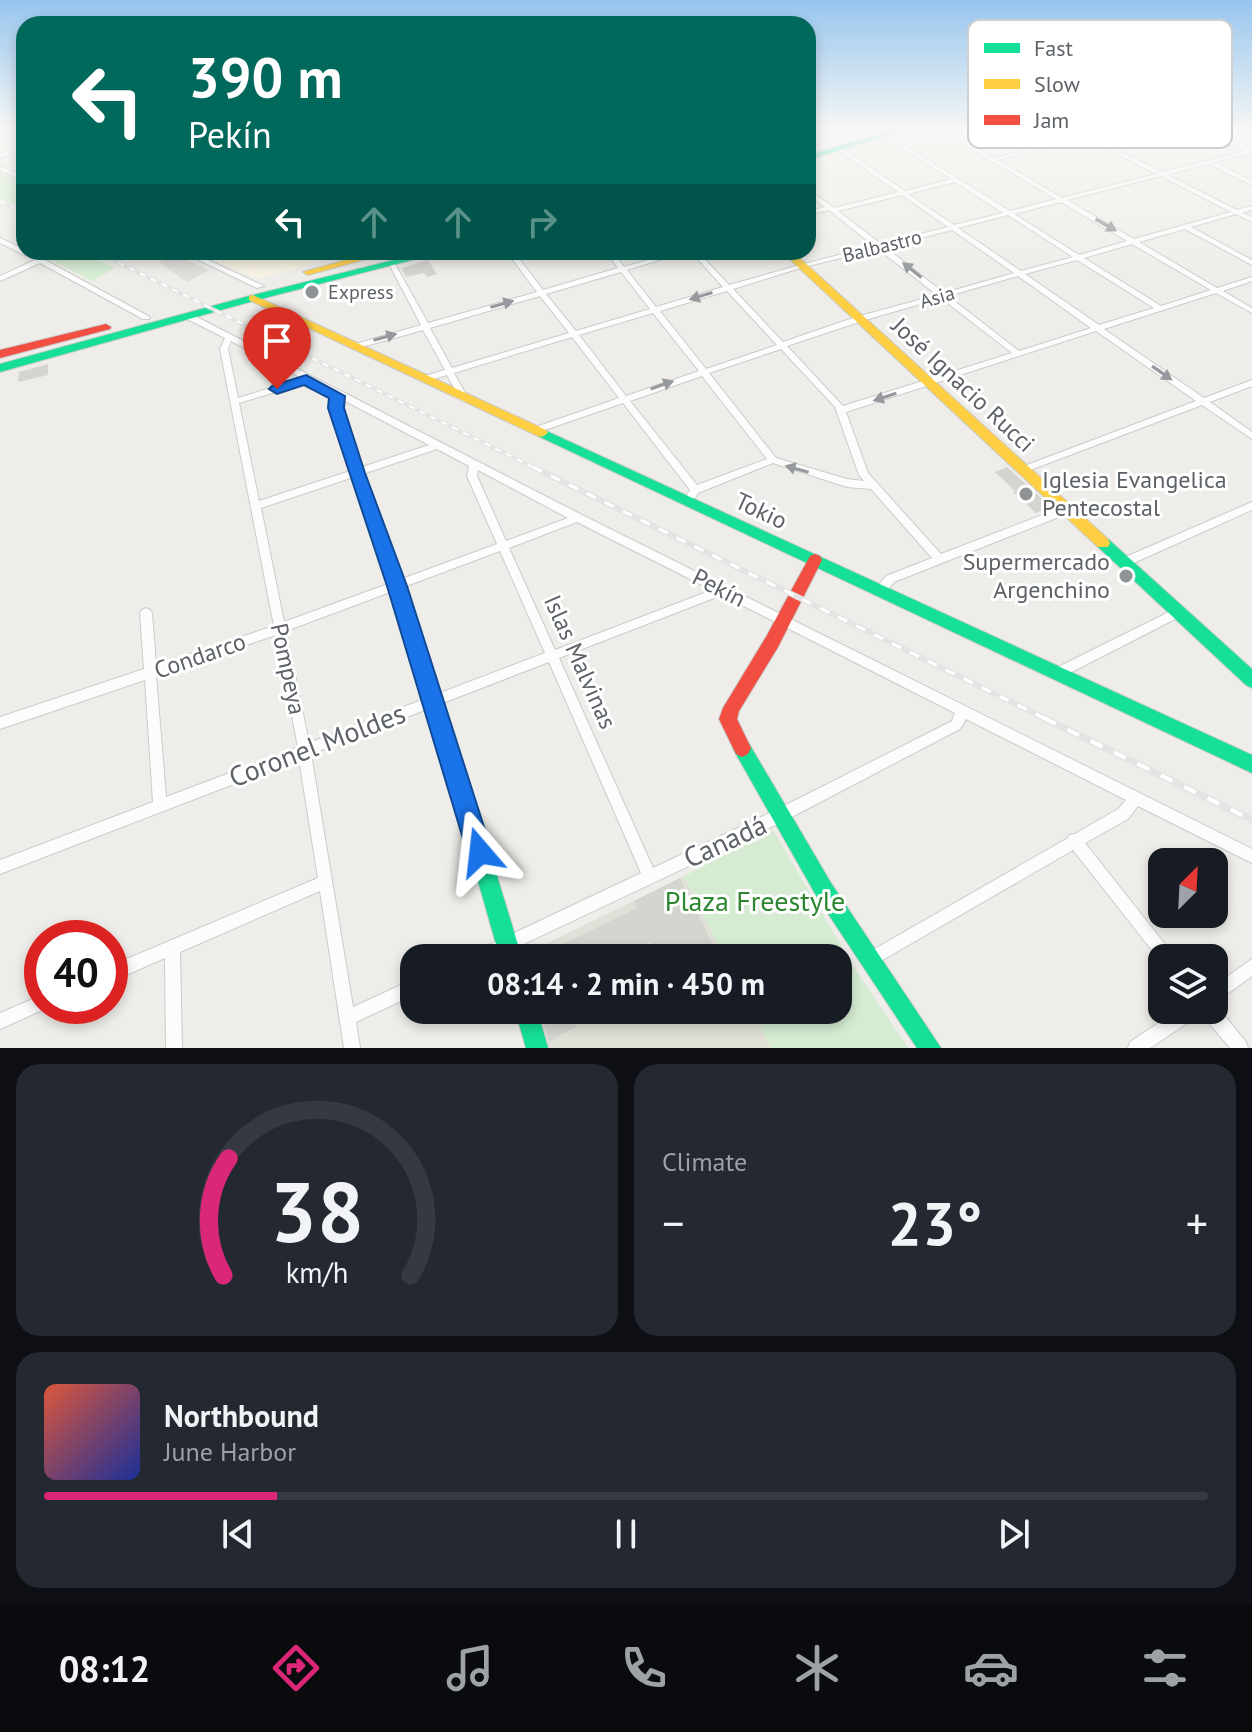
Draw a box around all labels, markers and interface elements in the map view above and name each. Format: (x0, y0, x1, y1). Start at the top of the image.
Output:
legend (968, 20, 1232, 148)
text: Fast (1034, 34, 1074, 62)
text: 390 m (188, 41, 343, 113)
icon: left (56, 48, 160, 152)
text: Slow (1034, 70, 1080, 98)
text: Jam (1033, 106, 1069, 134)
text: Pekín (188, 111, 272, 158)
icon: left (268, 200, 312, 244)
icon: ahead (352, 200, 396, 244)
icon: ahead (436, 200, 480, 244)
icon: right (520, 200, 564, 244)
one-way arrow (1095, 218, 1117, 232)
street label: Balbastro (840, 224, 924, 268)
one-way arrow (902, 263, 922, 279)
place label: Express (328, 279, 394, 305)
street label: Asia (916, 280, 958, 314)
marker: Express (303, 283, 321, 301)
one-way arrow (688, 290, 712, 303)
one-way arrow (490, 297, 515, 309)
pin (243, 307, 311, 389)
street label: José Ignacio Rucci (885, 310, 1041, 459)
icon: arrive (255, 319, 299, 363)
one-way arrow (374, 330, 398, 343)
one-way arrow (1152, 365, 1173, 380)
one-way arrow (650, 379, 674, 391)
one-way arrow (873, 391, 897, 403)
one-way arrow (785, 462, 809, 475)
place label: Iglesia Evangelica Pentecostal (1042, 464, 1227, 523)
street label: Tokio (730, 485, 792, 536)
marker: Iglesia Evangelica Pentecostal (1017, 485, 1035, 503)
place label: Supermercado Argenchino (963, 546, 1110, 605)
street label: Pekín (687, 561, 751, 614)
marker: Supermercado Argenchino (1117, 567, 1135, 585)
street label: Islas Malvinas (537, 590, 624, 734)
street label: Pompeya (264, 620, 313, 717)
street label: Condarco (150, 625, 250, 686)
street label: Coronel Moldes (223, 694, 410, 795)
street label: Canadá (677, 805, 772, 876)
position arrow (438, 810, 522, 894)
north arrow (1148, 848, 1228, 928)
map controls (1148, 848, 1228, 1024)
park label: Plaza Freestyle (665, 882, 845, 919)
speed limit sign: 40 (24, 920, 128, 1024)
button: layers (1148, 944, 1228, 1024)
text: 08:14 · 2 min · 450 m (487, 964, 765, 1003)
text: Climate (662, 1145, 747, 1178)
text: 38 (270, 1157, 364, 1265)
text: 23° (888, 1184, 982, 1262)
text: − (662, 1194, 684, 1251)
text: + (1186, 1194, 1208, 1251)
text: km/h (286, 1254, 348, 1291)
text: Northbound (164, 1396, 319, 1435)
text: June Harbor (164, 1435, 296, 1468)
icon: previous (216, 1512, 260, 1556)
icon: pause (604, 1512, 648, 1556)
icon: next (992, 1512, 1036, 1556)
icon: directions (268, 1640, 324, 1696)
icon: music (442, 1640, 498, 1696)
icon: phone (616, 1640, 672, 1696)
icon: climate (789, 1640, 845, 1696)
icon: car (963, 1640, 1019, 1696)
icon: filters (1137, 1640, 1193, 1696)
text: 08:12 (59, 1645, 150, 1692)

